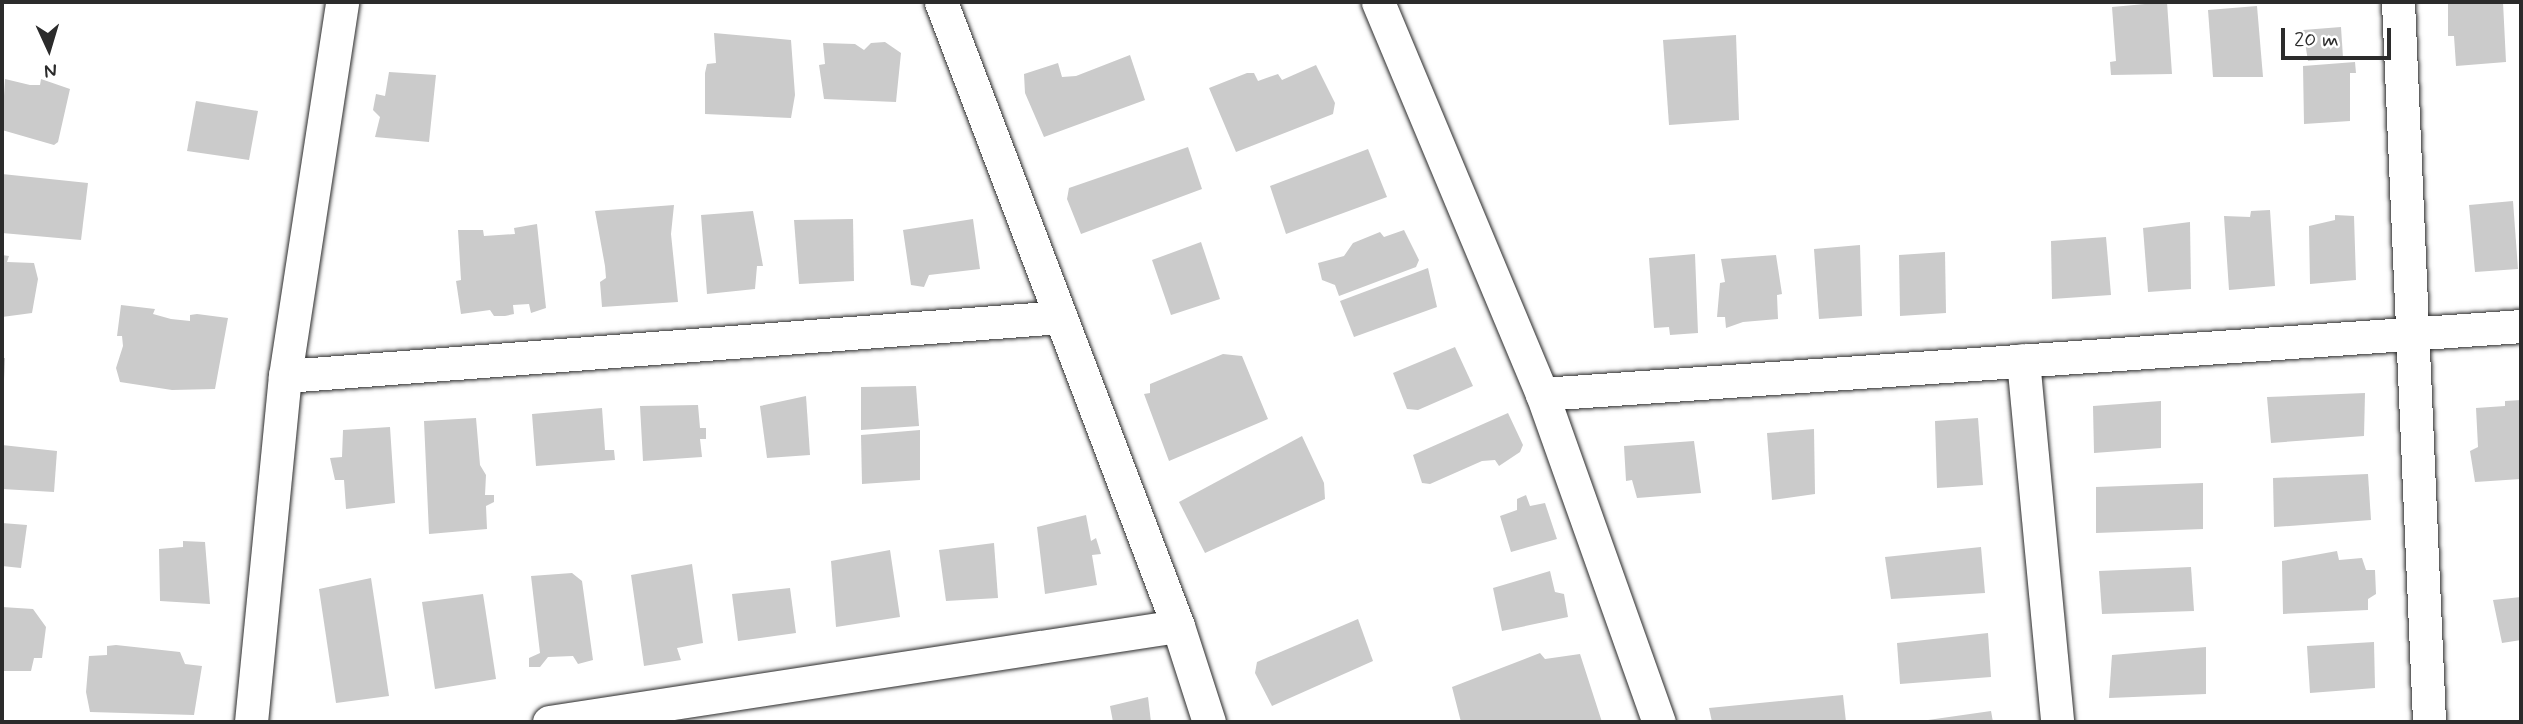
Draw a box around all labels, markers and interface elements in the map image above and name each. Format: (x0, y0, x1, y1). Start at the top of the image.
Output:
north arrow (14, 14, 84, 84)
scale bar (2285, 14, 2395, 58)
text: 20 m (2294, 26, 2339, 54)
text: N (43, 58, 58, 83)

